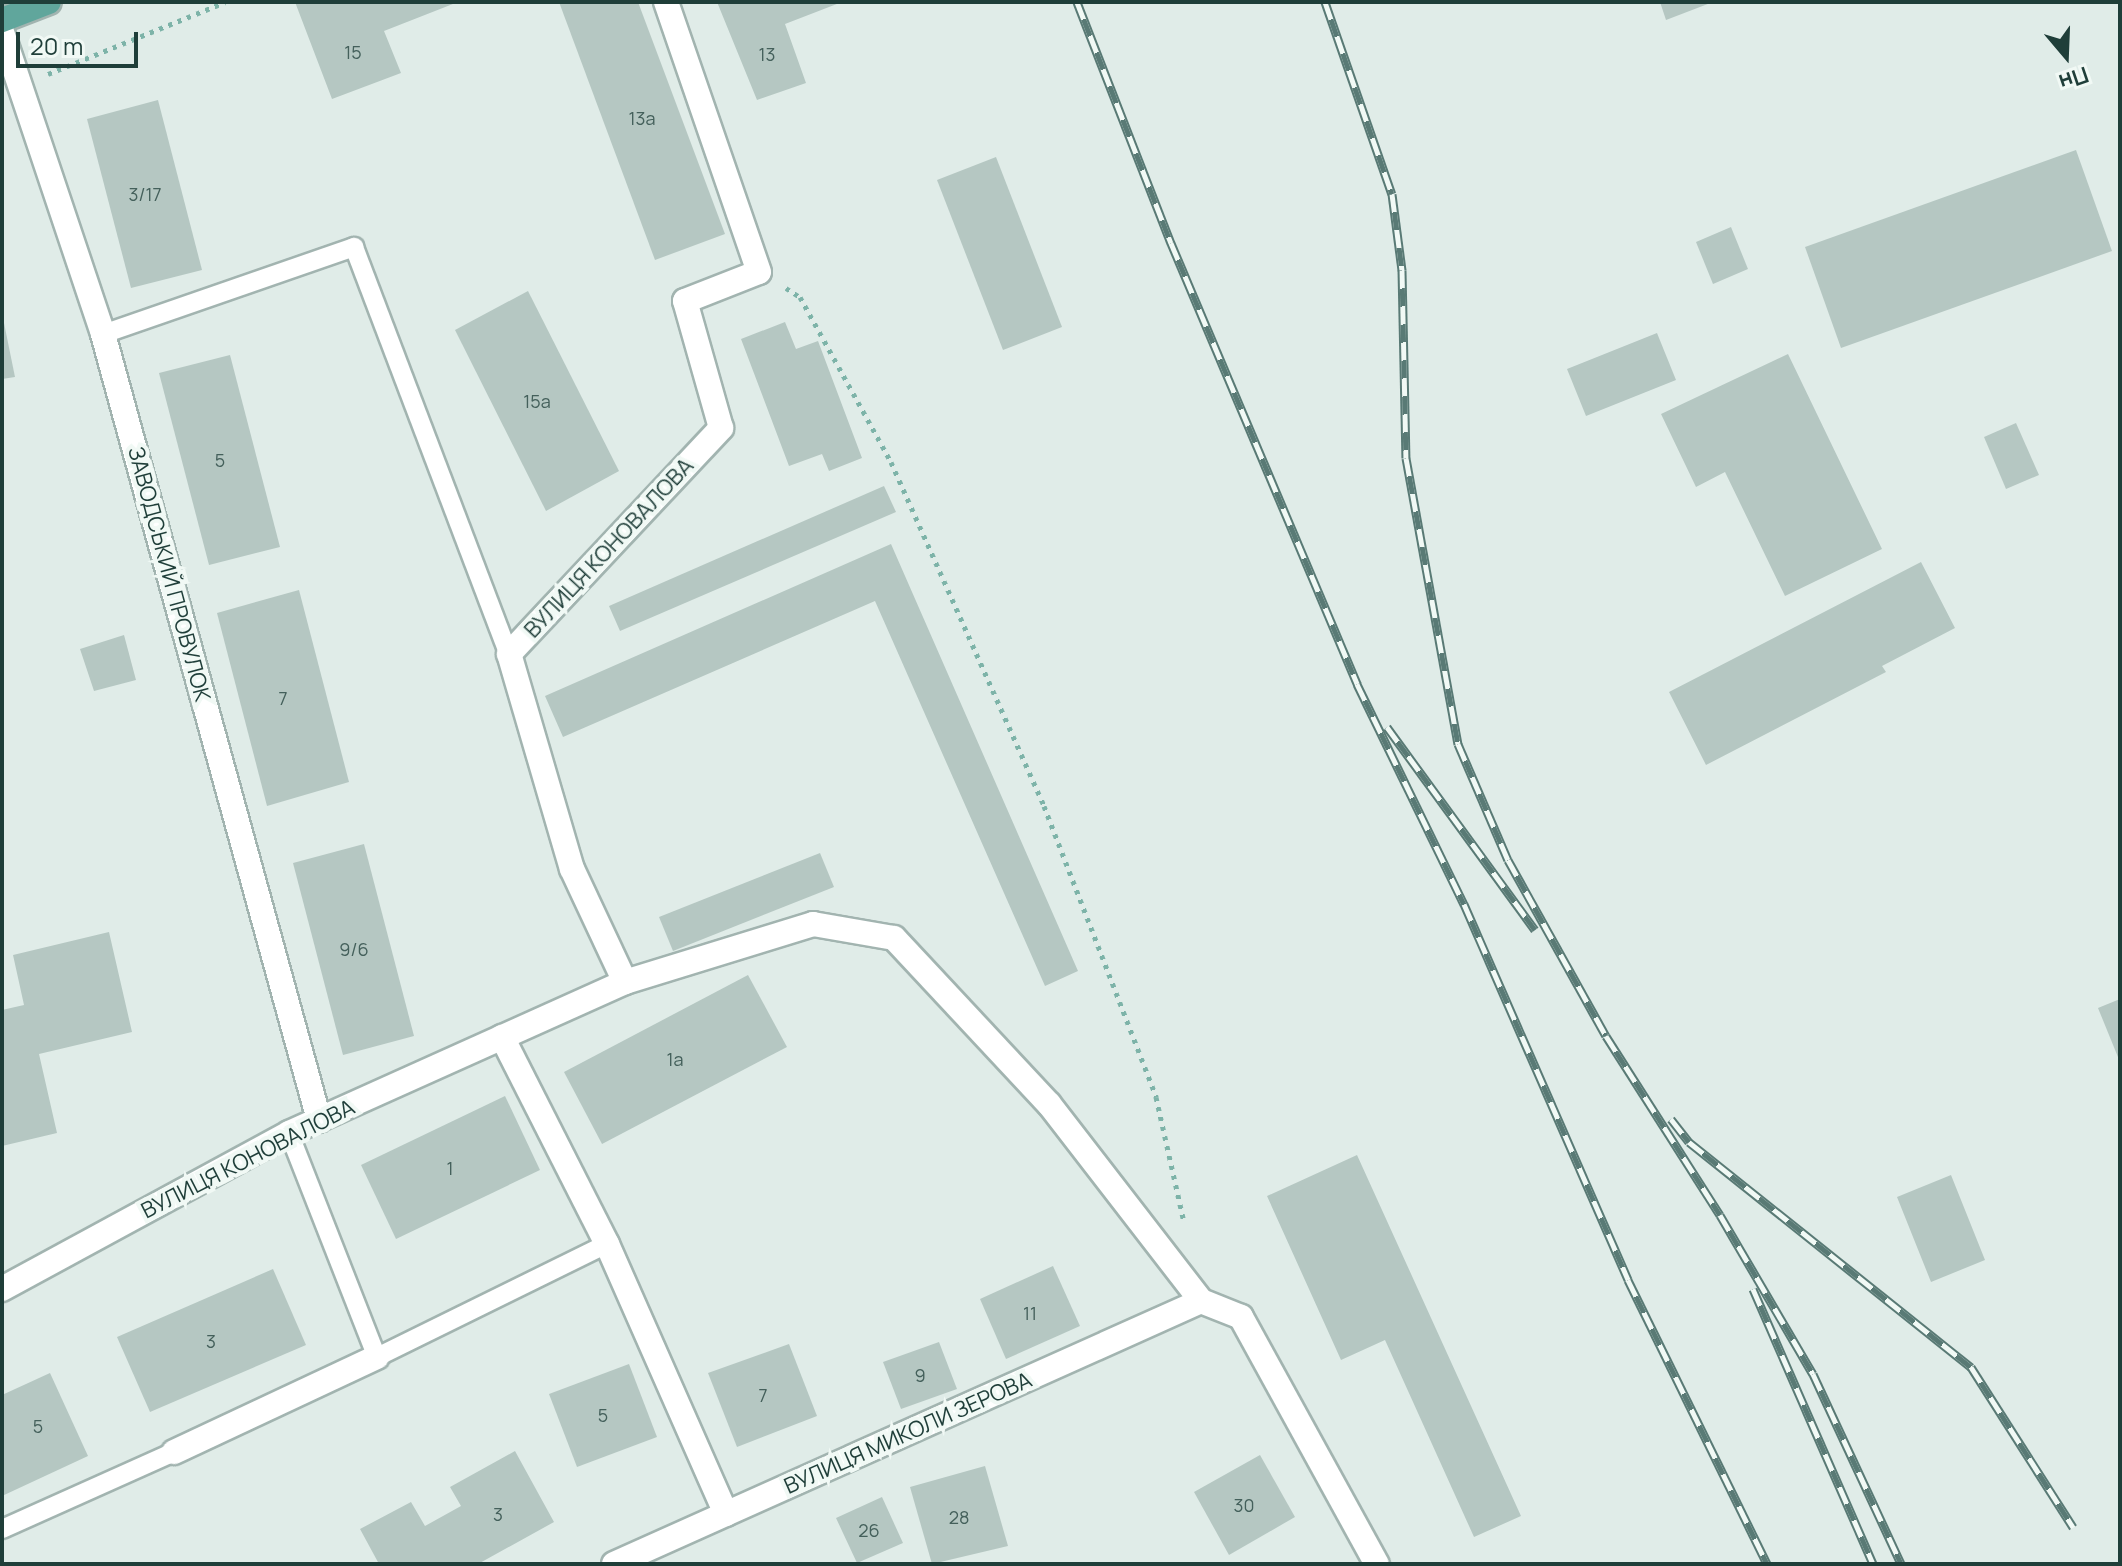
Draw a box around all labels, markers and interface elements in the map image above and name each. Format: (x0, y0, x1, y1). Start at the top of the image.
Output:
scale bar (20, 16, 142, 66)
north arrow (2026, 16, 2106, 96)
text: 20 m (30, 29, 83, 62)
house number: 15 (344, 41, 362, 63)
house number: 13 (759, 43, 775, 65)
text: Пн (2055, 60, 2093, 98)
house number: 13а (629, 107, 655, 129)
house number: 3/17 (129, 183, 161, 205)
house number: 15а (523, 390, 551, 412)
street label: ЗАВОДСЬКИЙ ПРОВУЛОК (122, 444, 216, 704)
house number: 5 (215, 449, 225, 471)
street label: ВУЛИЦЯ КОНОВАЛОВА (519, 453, 699, 643)
house number: 7 (278, 687, 288, 709)
house number: 9/6 (339, 938, 369, 960)
house number: 1а (666, 1048, 684, 1070)
street label: ВУЛИЦЯ КОНОВАЛОВА (137, 1094, 359, 1224)
house number: 1 (446, 1157, 454, 1179)
house number: 11 (1023, 1302, 1037, 1324)
house number: 3 (206, 1330, 216, 1352)
house number: 9 (914, 1364, 926, 1386)
street label: ВУЛИЦЯ МИКОЛИ ЗЕРОВА (780, 1366, 1036, 1500)
house number: 7 (758, 1384, 768, 1406)
house number: 5 (598, 1404, 608, 1426)
house number: 5 (33, 1415, 43, 1437)
house number: 30 (1234, 1494, 1254, 1516)
house number: 3 (493, 1503, 503, 1525)
house number: 28 (949, 1506, 969, 1528)
house number: 26 (858, 1519, 880, 1541)

